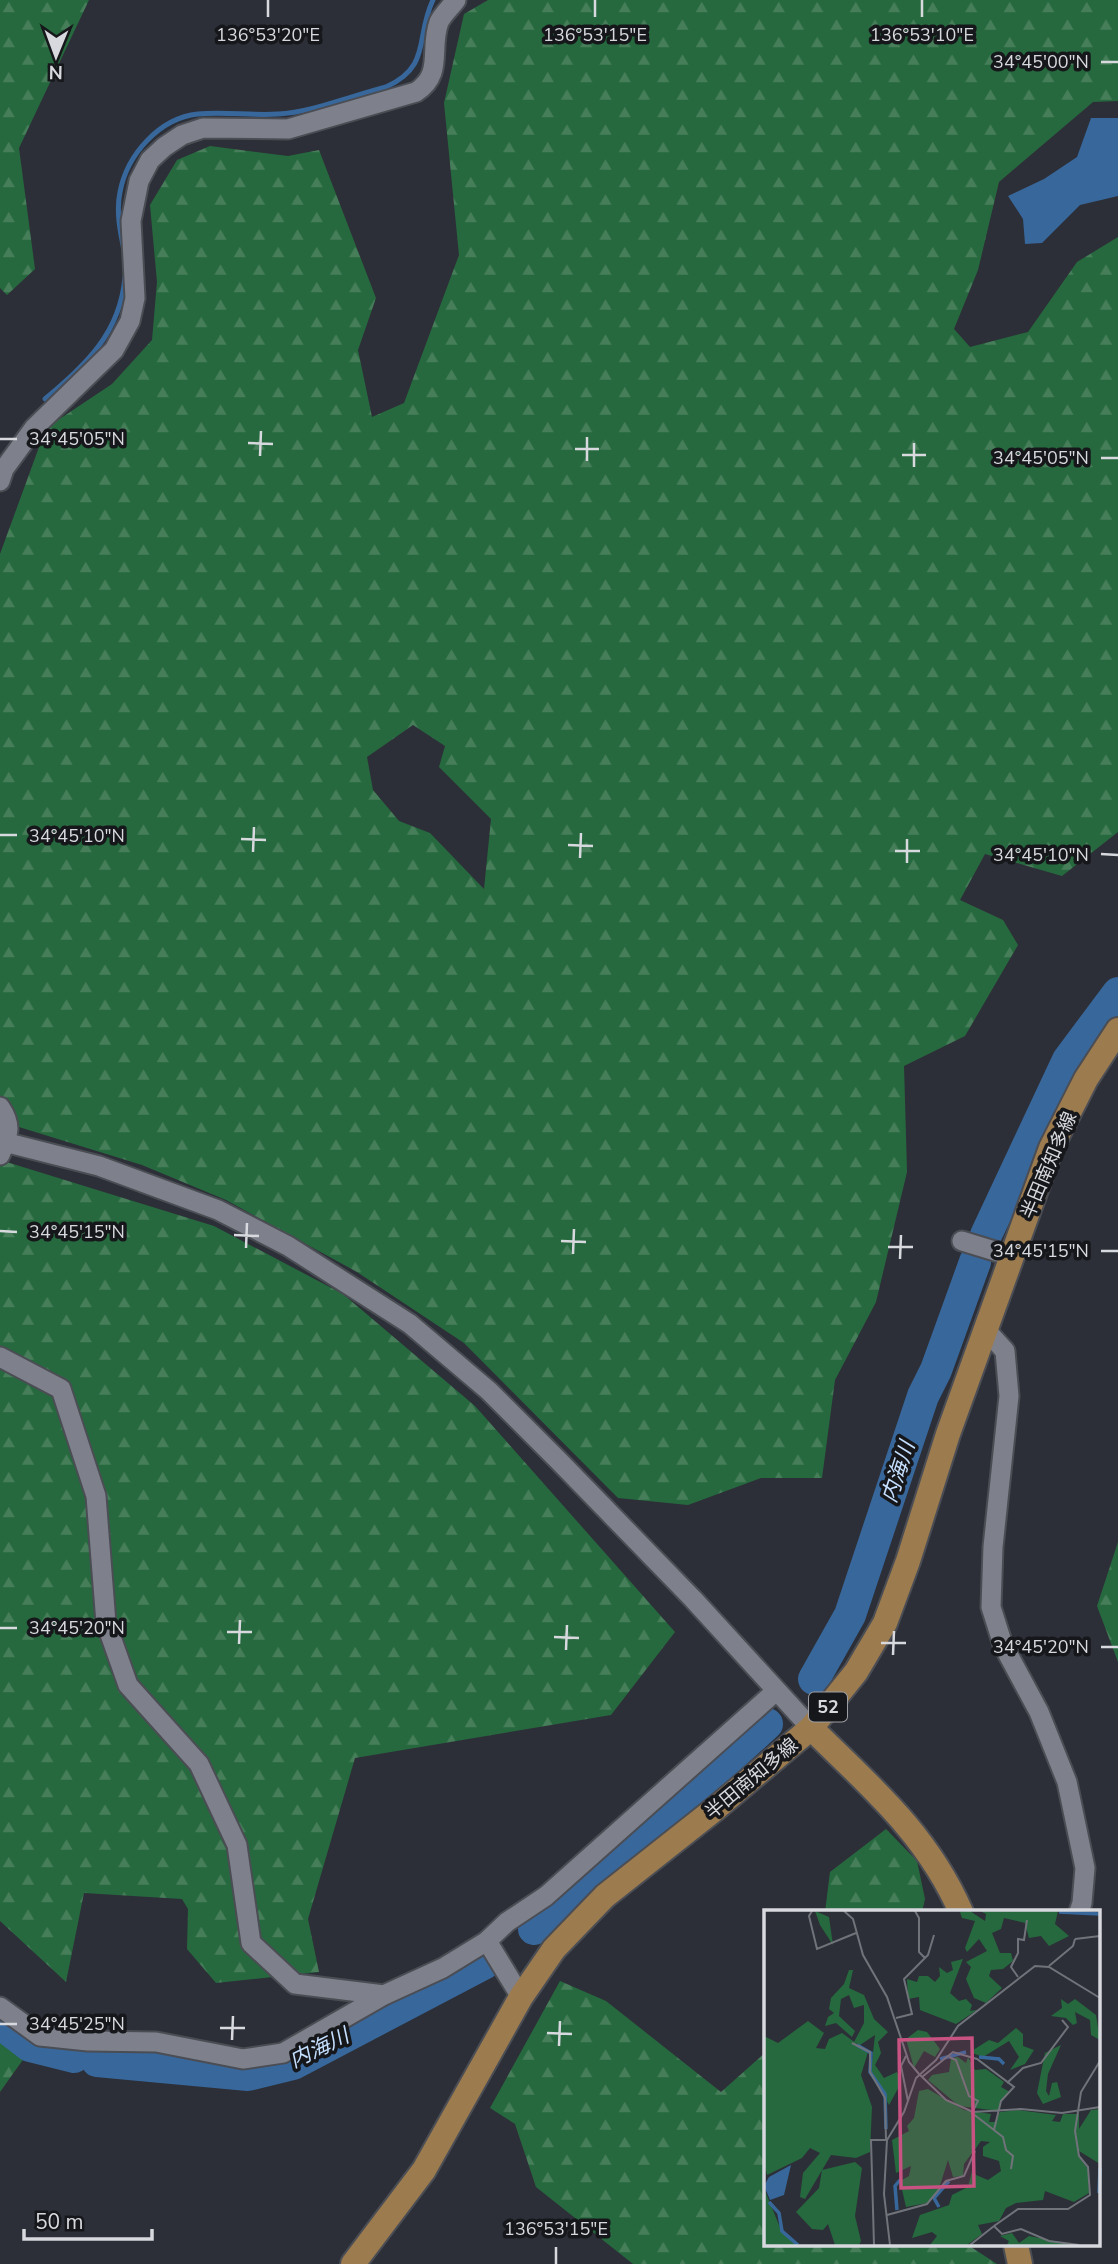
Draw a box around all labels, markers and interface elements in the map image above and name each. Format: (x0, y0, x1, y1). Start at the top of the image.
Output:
north arrow (21, 21, 91, 91)
text: 136°53'20"E (216, 23, 320, 47)
text: 136°53'15"E (543, 23, 647, 47)
text: 136°53'10"E (870, 23, 974, 47)
text: 34°45'00"N (993, 50, 1089, 74)
text: N (48, 59, 63, 85)
text: 34°45'05"N (29, 427, 125, 451)
text: 34°45'05"N (993, 446, 1089, 470)
text: 34°45'10"N (29, 824, 125, 848)
text: 34°45'10"N (993, 843, 1089, 867)
street label: 半田南知多線 (1015, 1108, 1083, 1223)
text: 34°45'15"N (29, 1220, 125, 1244)
text: 34°45'15"N (993, 1239, 1089, 1263)
water label: 内海川 (875, 1436, 922, 1506)
text: 34°45'20"N (29, 1616, 125, 1640)
text: 34°45'20"N (993, 1635, 1089, 1659)
road number: 52 (809, 1692, 847, 1722)
street label: 半田南知多線 (700, 1732, 804, 1825)
inset map (764, 1910, 1100, 2246)
text: 34°45'25"N (29, 2012, 125, 2036)
water label: 内海川 (285, 2021, 355, 2074)
scale bar (24, 2198, 152, 2242)
text: 50 m (35, 2208, 84, 2236)
text: 136°53'15"E (504, 2217, 608, 2241)

